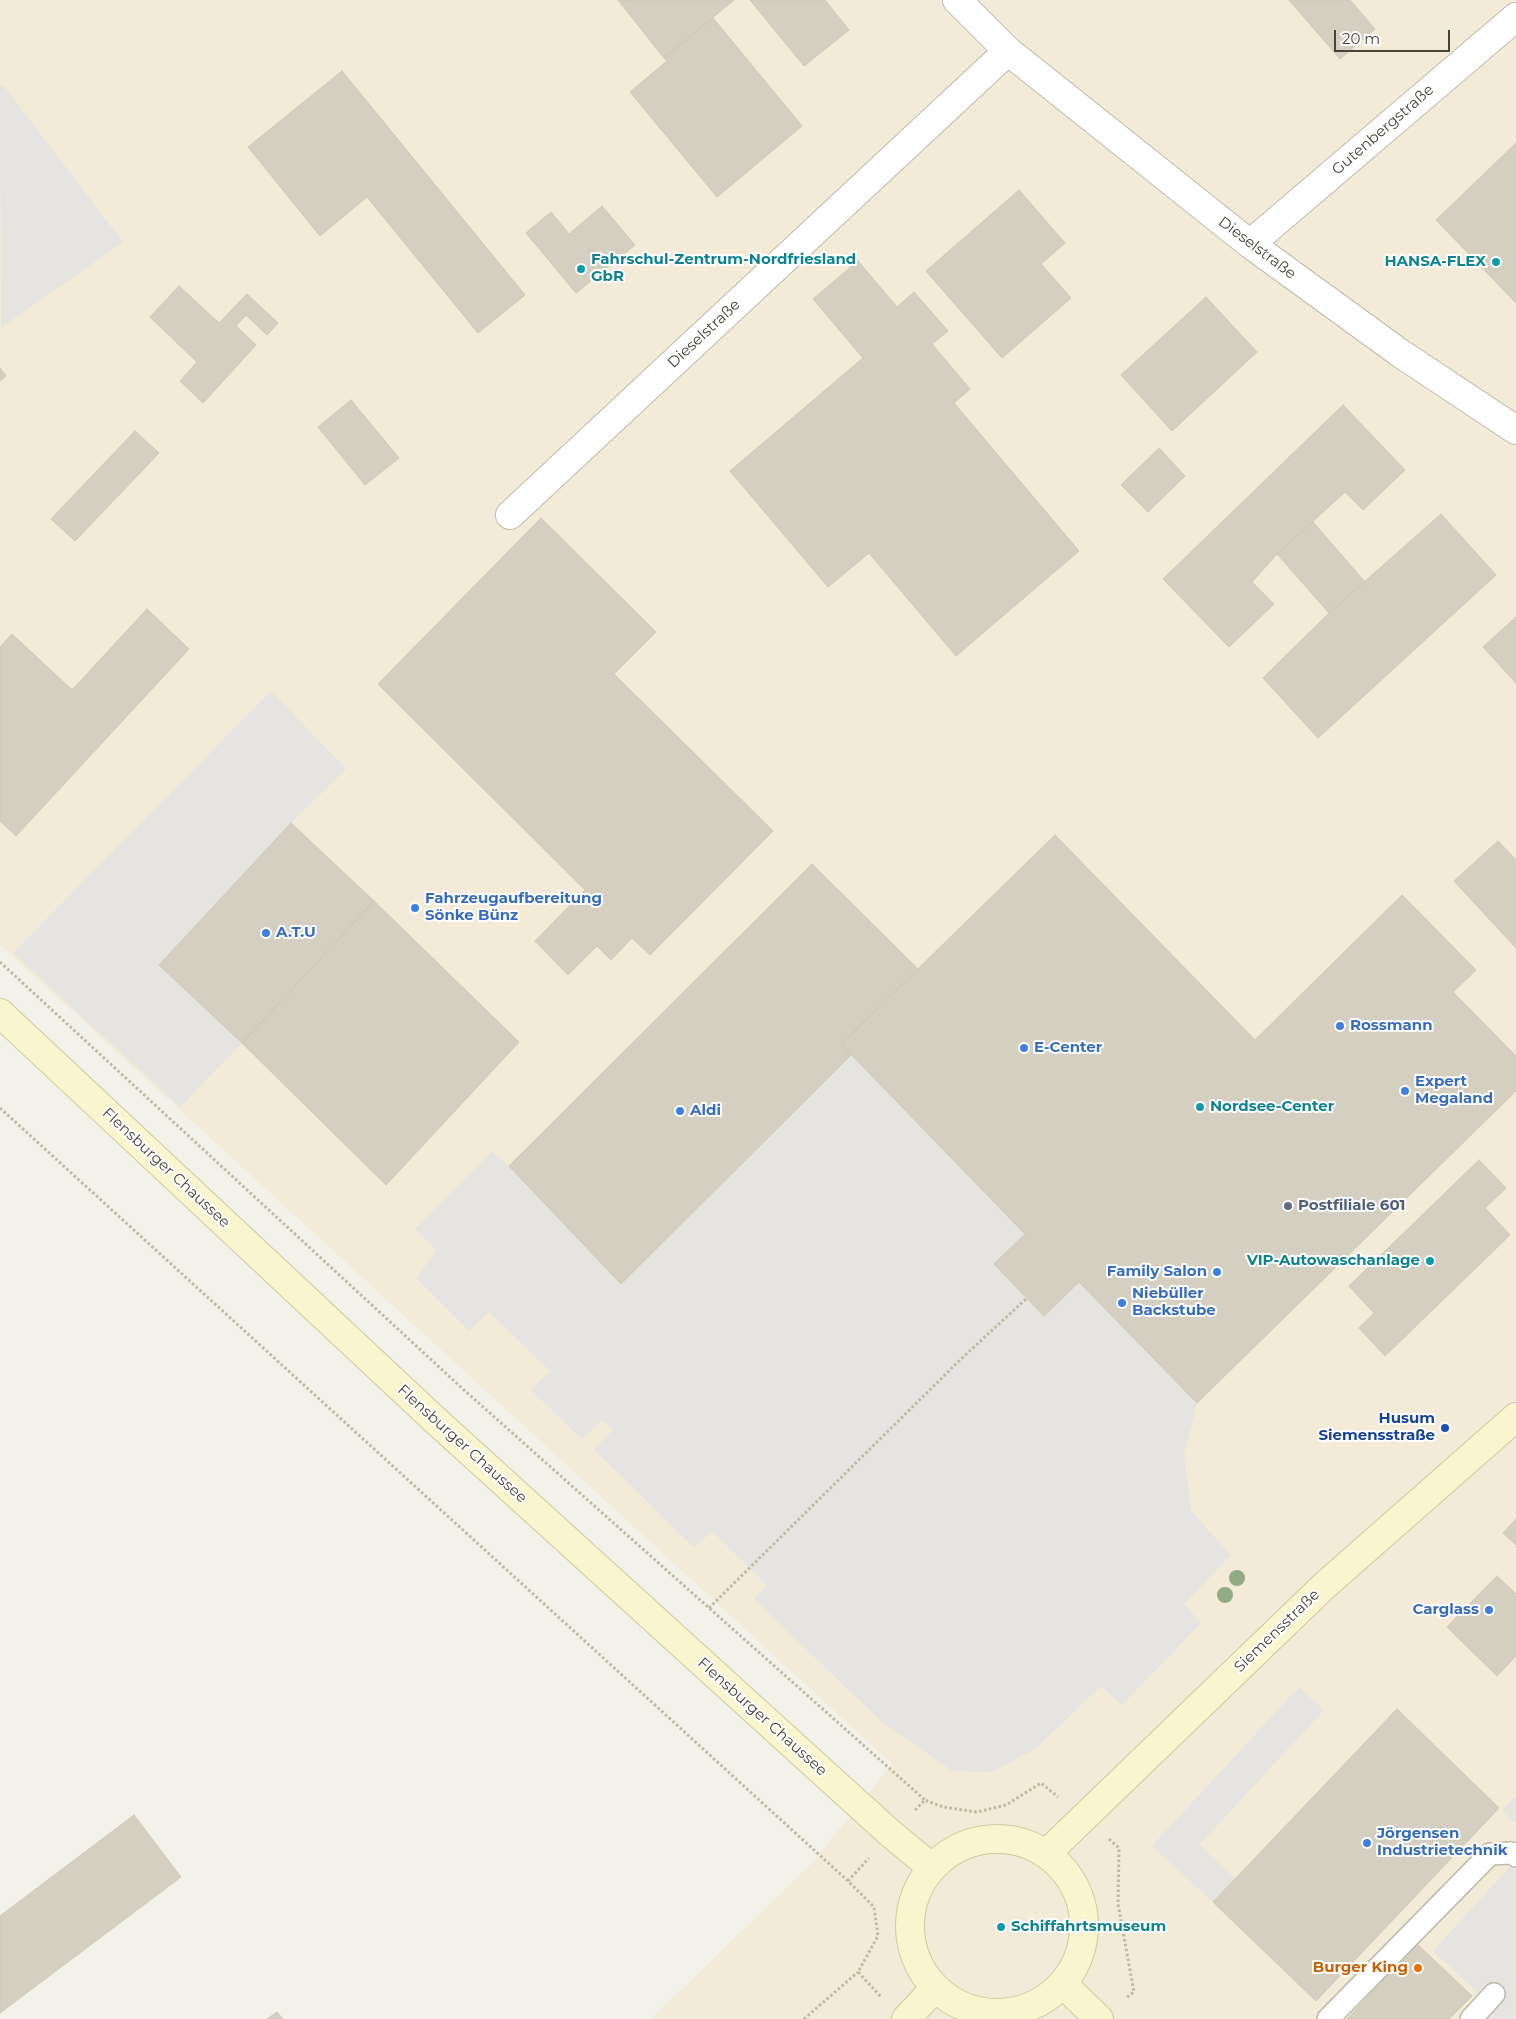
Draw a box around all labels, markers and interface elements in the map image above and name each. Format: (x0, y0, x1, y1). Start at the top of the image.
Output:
scale bar (1336, 20, 1452, 52)
text: 20 m (1342, 29, 1380, 48)
street label: Gutenbergstraße (1329, 81, 1437, 179)
street label: Dieselstraße (1215, 213, 1299, 283)
place label: Fahrschul-Zentrum-Nordfriesland GbR (591, 251, 856, 286)
place label: HANSA-FLEX (1384, 253, 1486, 271)
marker: HANSA-FLEX (1490, 256, 1502, 268)
marker: Fahrschul-Zentrum-Nordfriesland GbR (575, 263, 587, 275)
street label: Dieselstraße (664, 296, 744, 372)
place label: Fahrzeugaufbereitung Sönke Bünz (425, 890, 602, 925)
marker: Fahrzeugaufbereitung Sönke Bünz (409, 902, 421, 914)
place label: A.T.U (276, 924, 316, 942)
marker: A.T.U (260, 927, 272, 939)
place label: Rossmann (1350, 1017, 1432, 1035)
marker: Rossmann (1334, 1020, 1346, 1032)
place label: E-Center (1034, 1039, 1102, 1057)
marker: E-Center (1018, 1042, 1030, 1054)
place label: Expert Megaland (1415, 1073, 1493, 1108)
marker: Expert Megaland (1399, 1085, 1411, 1097)
place label: Nordsee-Center (1210, 1098, 1334, 1116)
marker: Nordsee-Center (1194, 1101, 1206, 1113)
place label: Aldi (690, 1102, 721, 1120)
street label: Flensburger Chaussee (98, 1104, 234, 1232)
marker: Aldi (674, 1105, 686, 1117)
place label: Postfiliale 601 (1298, 1197, 1405, 1215)
marker: Postfiliale 601 (1282, 1200, 1294, 1212)
place label: VIP-Autowaschanlage (1247, 1252, 1420, 1270)
marker: VIP-Autowaschanlage (1424, 1255, 1436, 1267)
place label: Family Salon (1107, 1263, 1207, 1281)
marker: Family Salon (1211, 1266, 1223, 1278)
place label: Niebüller Backstube (1132, 1285, 1216, 1320)
marker: Niebüller Backstube (1116, 1297, 1128, 1309)
street label: Flensburger Chaussee (394, 1381, 530, 1507)
place label: Husum Siemensstraße (1318, 1410, 1435, 1445)
marker: Husum Siemensstraße (1439, 1422, 1451, 1434)
street label: Siemensstraße (1231, 1586, 1323, 1676)
place label: Carglass (1412, 1601, 1479, 1619)
marker: Carglass (1483, 1604, 1495, 1616)
street label: Flensburger Chaussee (694, 1654, 830, 1780)
place label: Jörgensen Industrietechnik (1377, 1825, 1508, 1860)
marker: Jörgensen Industrietechnik (1361, 1837, 1373, 1849)
place label: Schiffahrtsmuseum (1011, 1918, 1166, 1936)
marker: Schiffahrtsmuseum (995, 1921, 1007, 1933)
place label: Burger King (1313, 1959, 1408, 1977)
marker: Burger King (1412, 1962, 1424, 1974)

